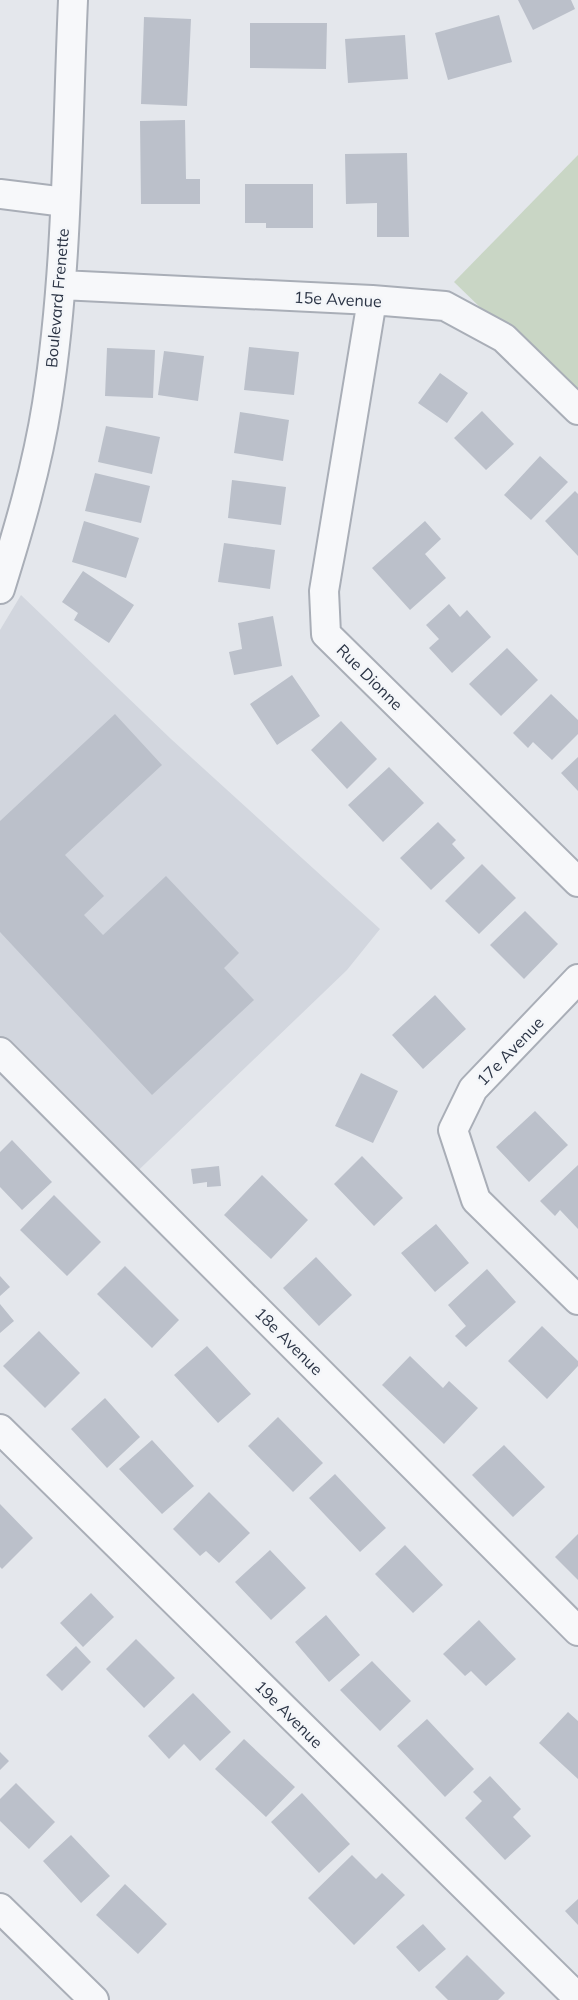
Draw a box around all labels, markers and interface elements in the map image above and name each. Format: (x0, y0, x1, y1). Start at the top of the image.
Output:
street label: Boulevard Frenette (41, 227, 73, 369)
street label: 15e Avenue (294, 287, 382, 311)
street label: Rue Dionne (333, 640, 407, 714)
street label: 17e Avenue (472, 1012, 548, 1090)
street label: 18e Avenue (251, 1303, 327, 1379)
street label: 19e Avenue (251, 1676, 327, 1752)

